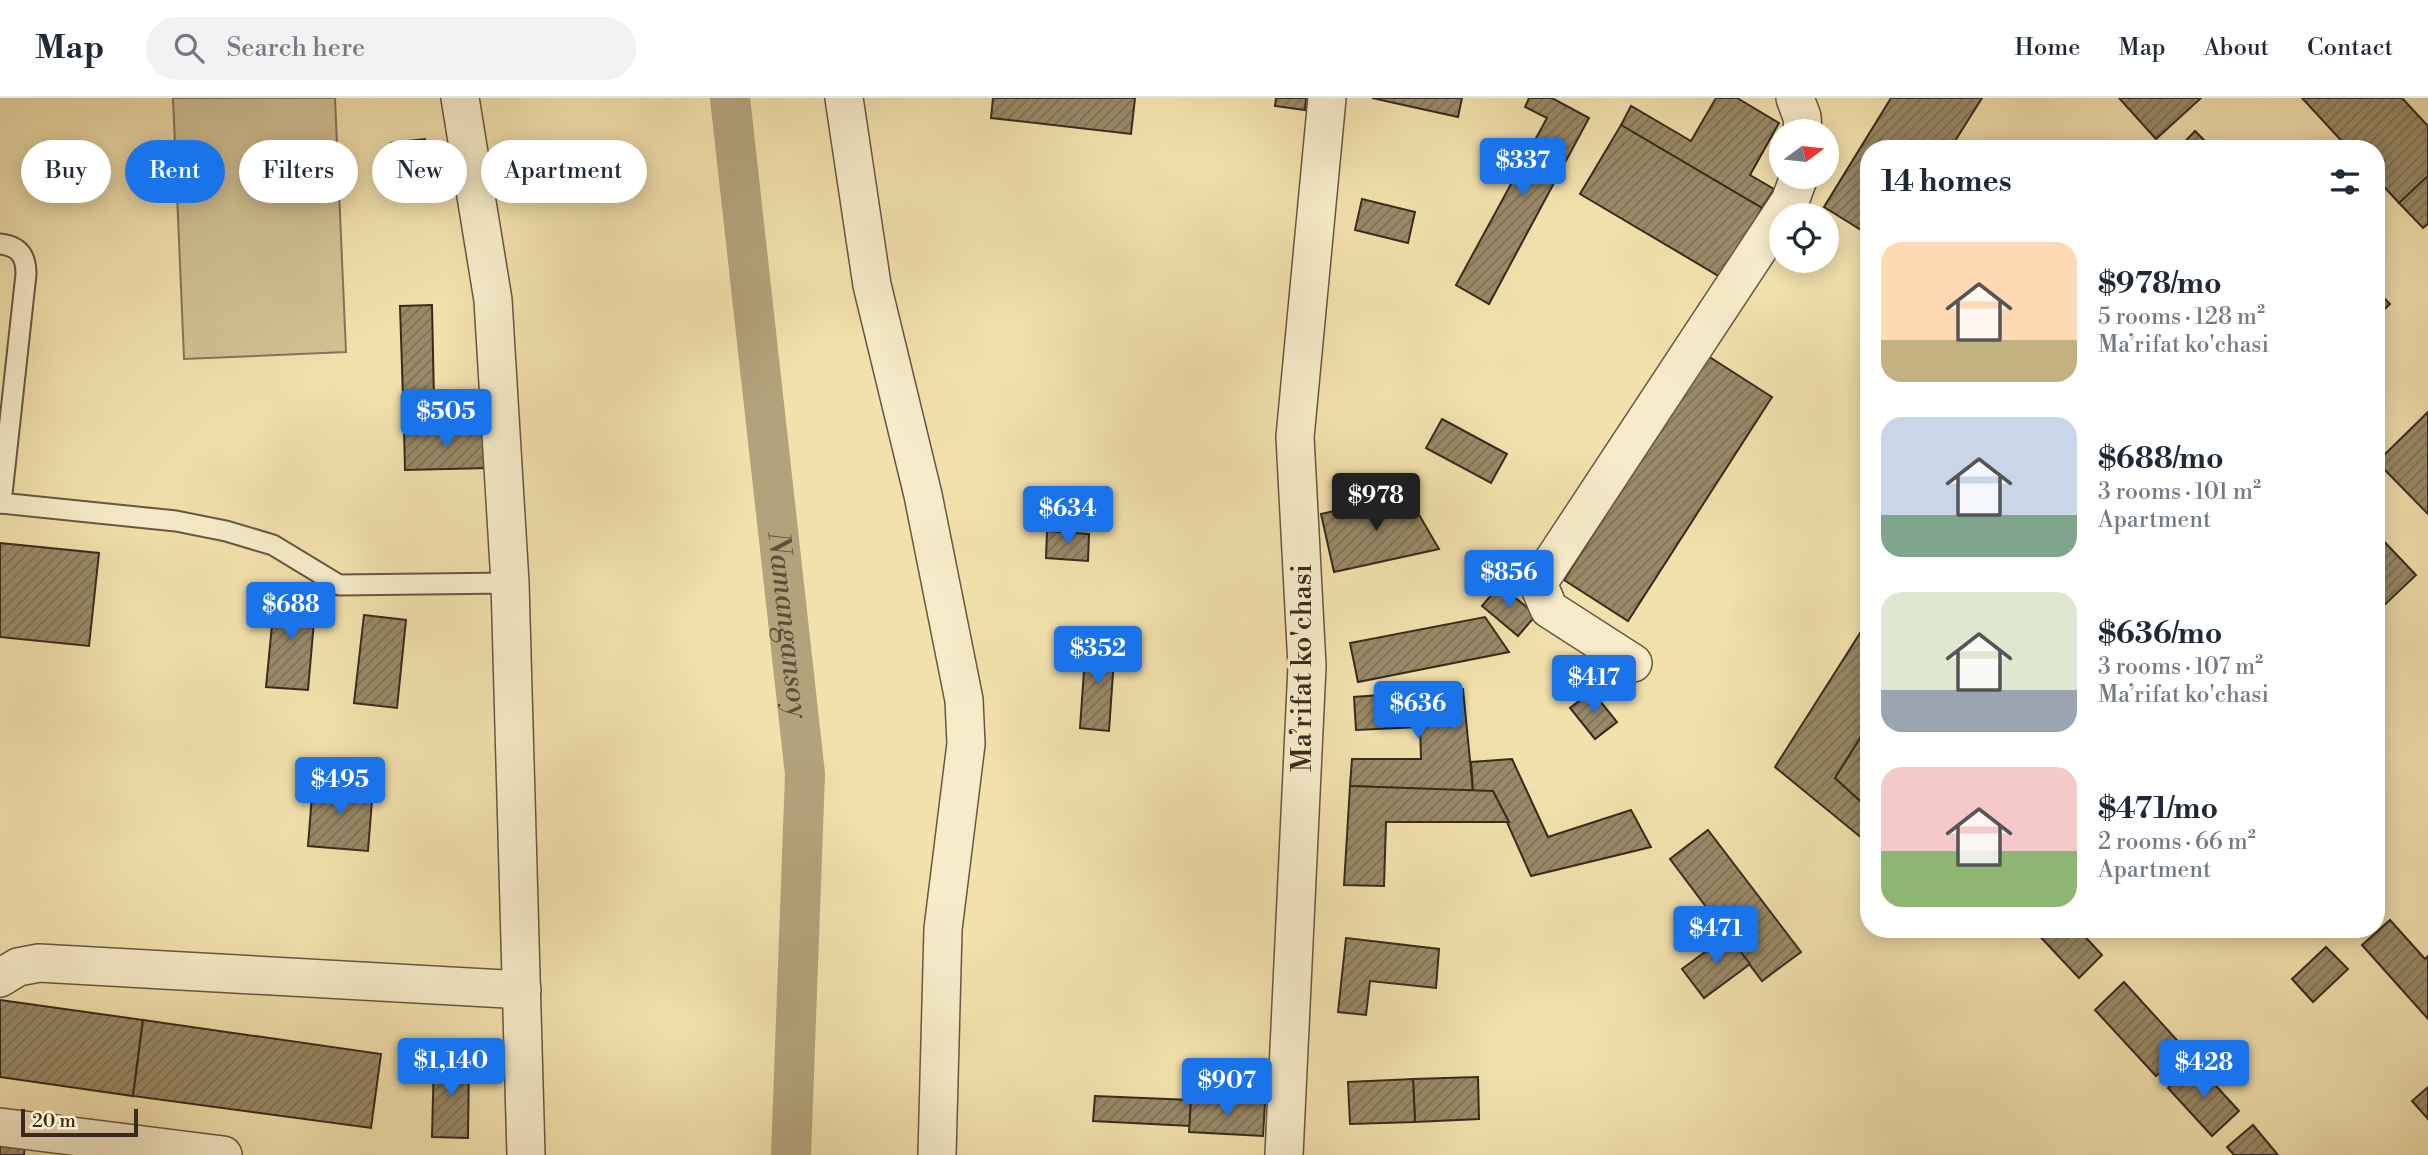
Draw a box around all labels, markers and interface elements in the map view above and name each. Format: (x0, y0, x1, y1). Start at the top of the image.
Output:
search box (146, 17, 636, 80)
text: Map (35, 28, 104, 69)
icon: search (170, 29, 208, 67)
text: Search here (226, 32, 365, 64)
text: Home (2015, 33, 2080, 63)
text: Map (2118, 33, 2166, 63)
text: About (2204, 33, 2269, 63)
text: Contact (2307, 33, 2393, 63)
north arrow (1769, 119, 1839, 189)
map controls (1769, 119, 1839, 273)
pin: $337 (1482, 139, 1564, 198)
chip: Buy (21, 140, 111, 203)
chip: Rent (125, 140, 225, 203)
chip: Filters (239, 140, 358, 203)
chip: New (372, 140, 467, 203)
chip: Apartment (481, 140, 647, 203)
text: $337 (1496, 147, 1550, 175)
text: 14 homes (1881, 163, 2012, 201)
icon: filters (2326, 163, 2364, 201)
button: locate (1769, 203, 1839, 273)
text: $978/mo (2098, 265, 2222, 303)
icon: home (1937, 270, 2021, 354)
text: 5 rooms · 128 m² (2098, 303, 2265, 331)
text: Maʼrifat ko'chasi (2098, 331, 2269, 359)
pin: $505 (405, 390, 487, 449)
text: $505 (417, 398, 475, 426)
text: $688/mo (2098, 440, 2224, 478)
icon: home (1937, 445, 2021, 529)
pin: $978 (1335, 474, 1417, 533)
text: 3 rooms · 101 m² (2098, 478, 2261, 506)
text: $978 (1348, 482, 1404, 510)
pin: $634 (1027, 486, 1109, 546)
text: $634 (1039, 495, 1097, 523)
text: Apartment (2098, 506, 2211, 534)
water label: Namangansoy (758, 529, 817, 721)
pin: $856 (1468, 550, 1550, 610)
text: $856 (1480, 559, 1538, 587)
street label: Maʼrifat ko'chasi (1285, 564, 1320, 772)
pin: $688 (250, 582, 332, 642)
text: $688 (262, 591, 320, 619)
text: $636/mo (2098, 615, 2222, 653)
icon: home (1937, 620, 2021, 704)
pin: $352 (1057, 626, 1139, 686)
text: $352 (1070, 635, 1126, 663)
text: 3 rooms · 107 m² (2098, 653, 2263, 681)
pin: $417 (1553, 656, 1635, 715)
text: $417 (1568, 664, 1620, 692)
text: Maʼrifat ko'chasi (2098, 681, 2269, 709)
pin: $636 (1377, 682, 1459, 741)
text: $636 (1390, 690, 1446, 718)
pin: $495 (299, 758, 381, 817)
text: $495 (311, 766, 369, 794)
text: $471/mo (2098, 790, 2218, 828)
icon: home (1937, 795, 2021, 879)
text: 2 rooms · 66 m² (2098, 828, 2256, 856)
text: Apartment (2098, 856, 2211, 884)
pin: $471 (1675, 906, 1757, 966)
text: $471 (1689, 915, 1743, 943)
pin: $1,140 (394, 1038, 508, 1098)
pin: $428 (2163, 1040, 2245, 1100)
text: $1,140 (414, 1047, 488, 1075)
text: $428 (2175, 1049, 2233, 1077)
pin: $907 (1186, 1058, 1268, 1118)
text: $907 (1198, 1067, 1256, 1095)
scale bar (21, 1106, 138, 1138)
text: 20 m (32, 1109, 76, 1133)

